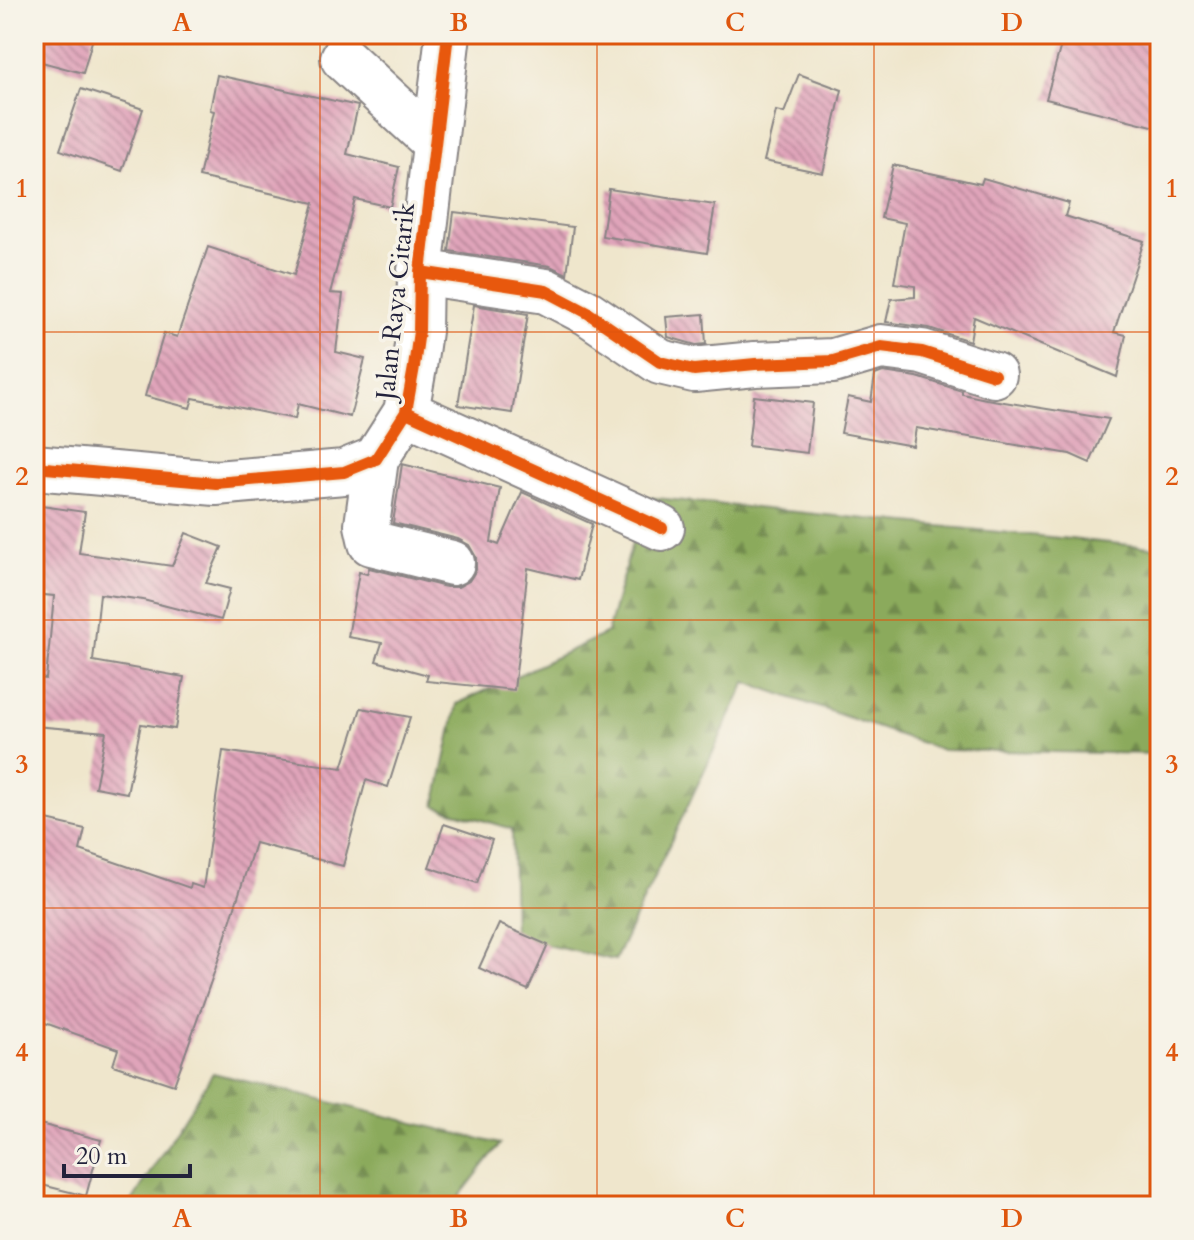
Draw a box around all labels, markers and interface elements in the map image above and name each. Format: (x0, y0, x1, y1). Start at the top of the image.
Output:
text: A (172, 5, 192, 40)
text: B (450, 5, 468, 40)
text: C (725, 5, 745, 40)
text: D (1001, 5, 1023, 40)
text: 1 (15, 171, 29, 206)
text: 1 (1165, 171, 1179, 206)
street label: Jalan Raya Citarik (367, 201, 423, 405)
text: 2 (15, 459, 29, 494)
text: 2 (1165, 459, 1179, 494)
text: 3 (15, 747, 29, 782)
text: 3 (1165, 747, 1179, 782)
text: 4 (15, 1035, 29, 1070)
text: 4 (1165, 1035, 1179, 1070)
scale bar (64, 1128, 190, 1178)
text: 20 m (76, 1140, 128, 1173)
text: A (172, 1201, 192, 1236)
text: B (450, 1201, 468, 1236)
text: C (725, 1201, 745, 1236)
text: D (1001, 1201, 1023, 1236)

